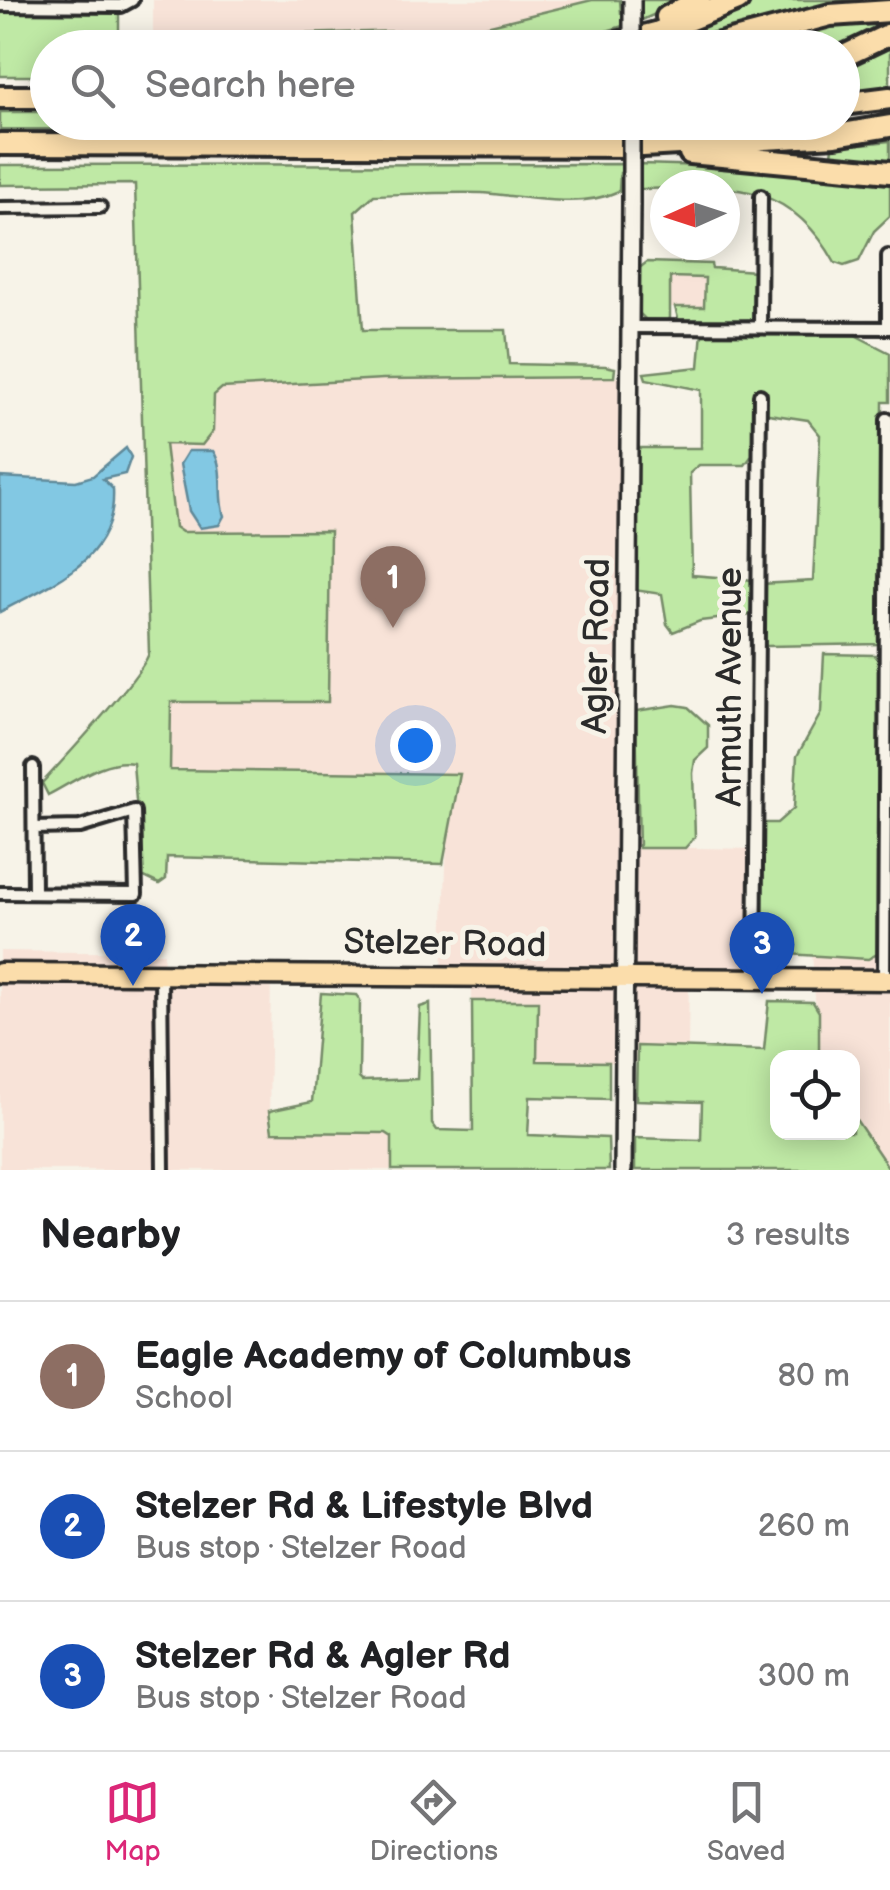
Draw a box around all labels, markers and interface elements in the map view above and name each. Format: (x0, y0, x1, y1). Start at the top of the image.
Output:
search box (30, 30, 860, 140)
icon: search (65, 58, 120, 113)
text: Search here (145, 63, 356, 108)
north arrow (650, 170, 740, 260)
pin: 1 (360, 546, 426, 628)
street label: Agler Road (574, 558, 620, 734)
street label: Armuth Avenue (709, 567, 752, 807)
your location (390, 720, 441, 771)
pin: 2 (100, 904, 166, 986)
pin: 3 (730, 912, 794, 994)
street label: Stelzer Road (343, 921, 547, 967)
map controls (770, 1050, 860, 1140)
button: locate (770, 1050, 860, 1140)
text: Nearby (40, 1210, 180, 1261)
text: 3 results (726, 1216, 850, 1255)
text: Eagle Academy of Columbus (135, 1334, 632, 1379)
text: 1 (66, 1357, 79, 1396)
text: 80 m (777, 1357, 850, 1396)
text: School (135, 1379, 233, 1418)
text: Stelzer Rd & Lifestyle Blvd (135, 1484, 593, 1529)
text: 2 (63, 1507, 82, 1546)
text: 260 m (758, 1507, 850, 1546)
text: Bus stop · Stelzer Road (135, 1529, 467, 1568)
text: Stelzer Rd & Agler Rd (135, 1634, 510, 1679)
text: 3 (63, 1657, 82, 1696)
text: 300 m (758, 1657, 850, 1696)
text: Bus stop · Stelzer Road (135, 1679, 467, 1718)
tab: Map (104, 1775, 161, 1868)
tab: Directions (369, 1775, 498, 1868)
tab: Saved (707, 1775, 786, 1868)

